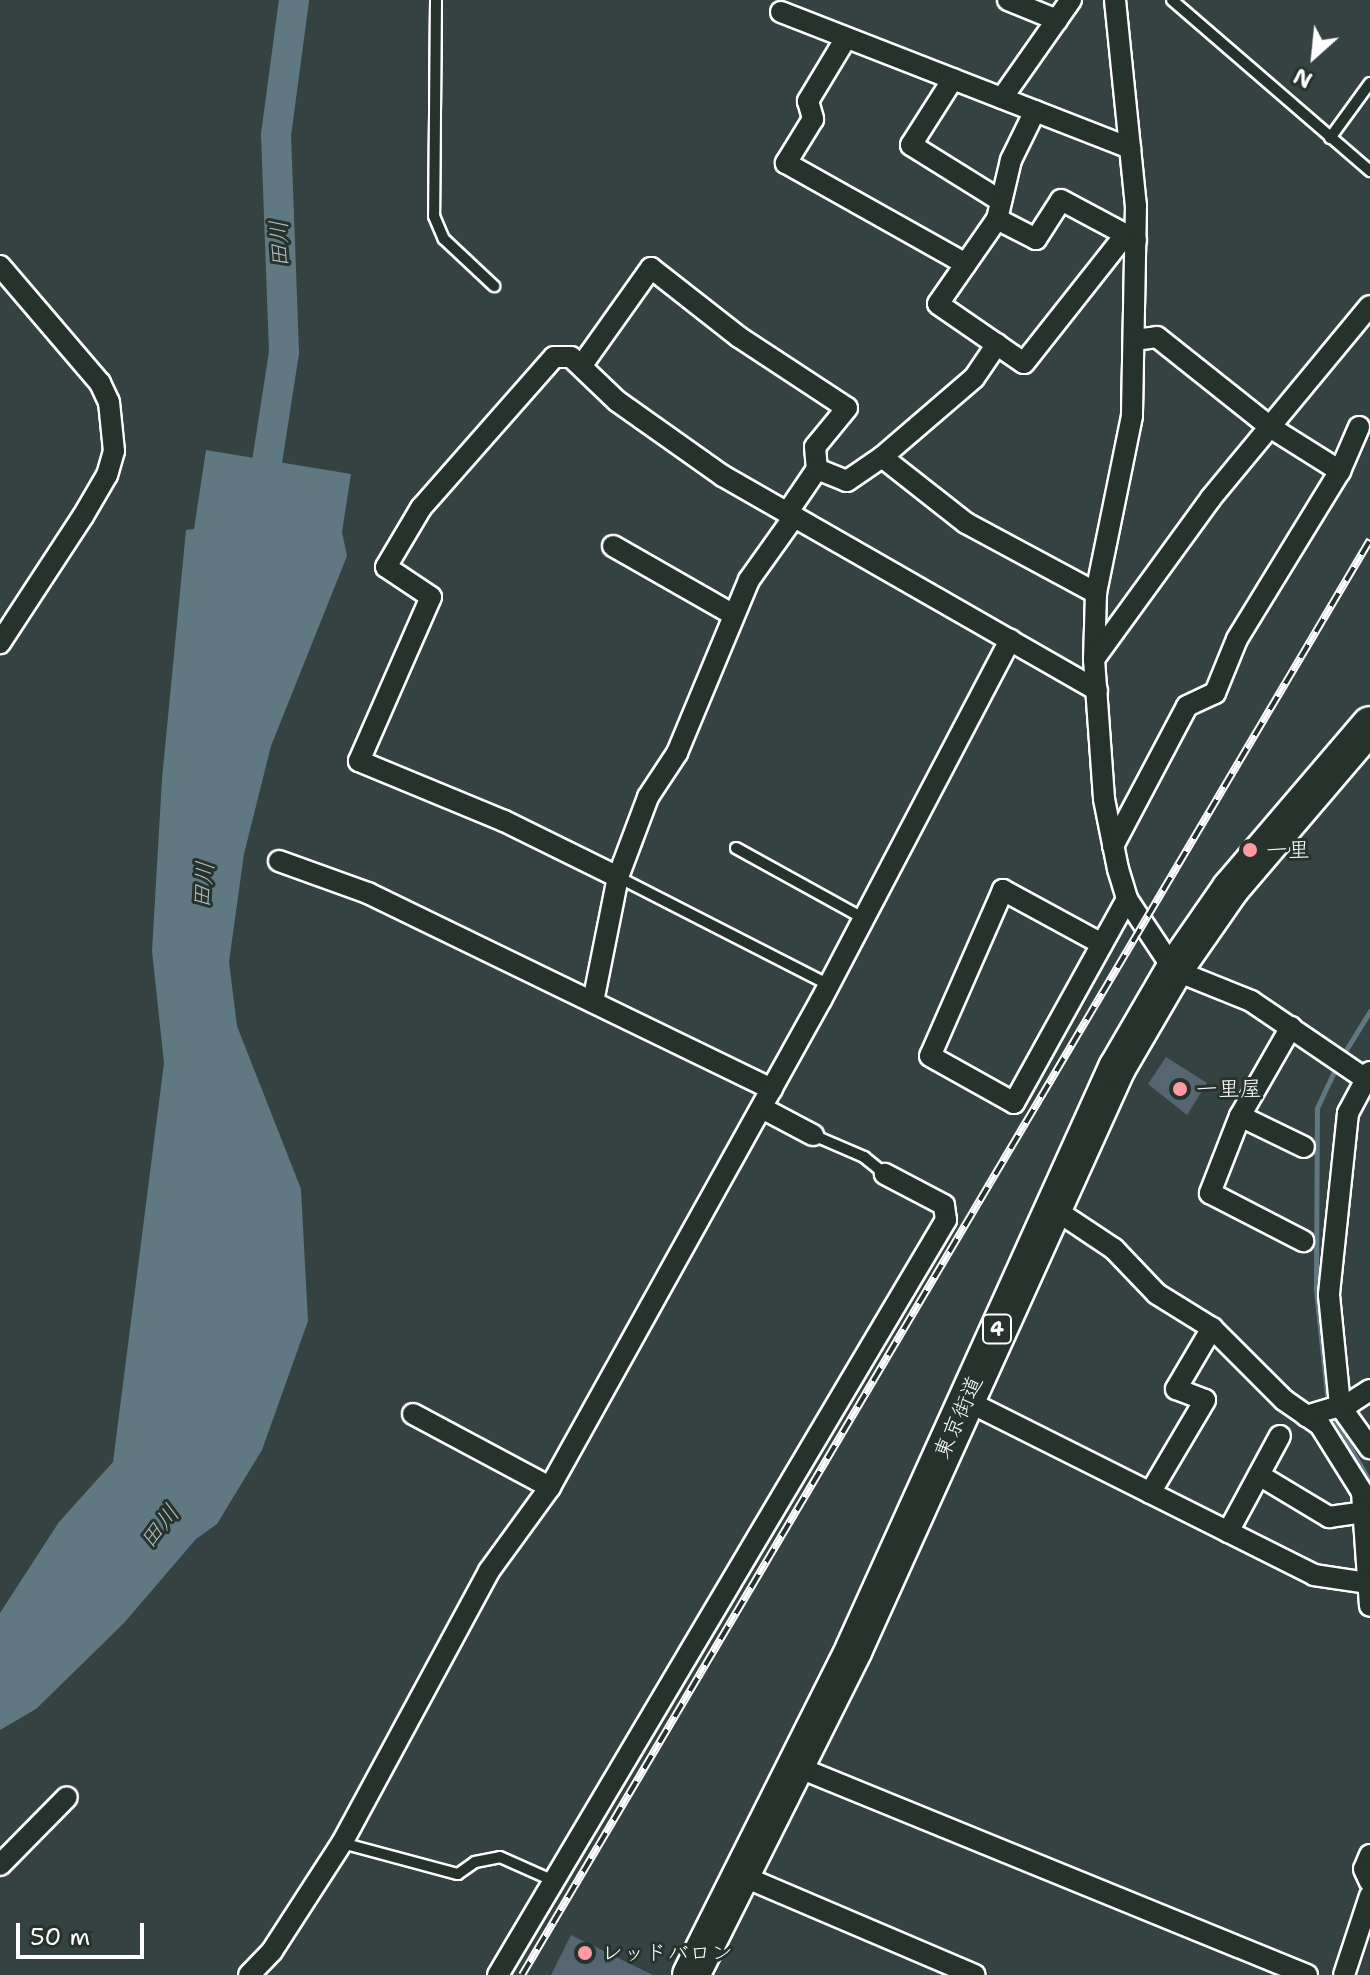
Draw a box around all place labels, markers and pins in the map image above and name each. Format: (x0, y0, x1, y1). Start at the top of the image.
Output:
place label: 一里 (1266, 837, 1310, 863)
marker: 一里 (1241, 841, 1259, 859)
place label: 一里屋 (1196, 1076, 1262, 1102)
marker: 一里屋 (1171, 1080, 1189, 1098)
place label: レッドバロン (601, 1940, 733, 1966)
marker: レッドバロン (576, 1944, 594, 1962)

